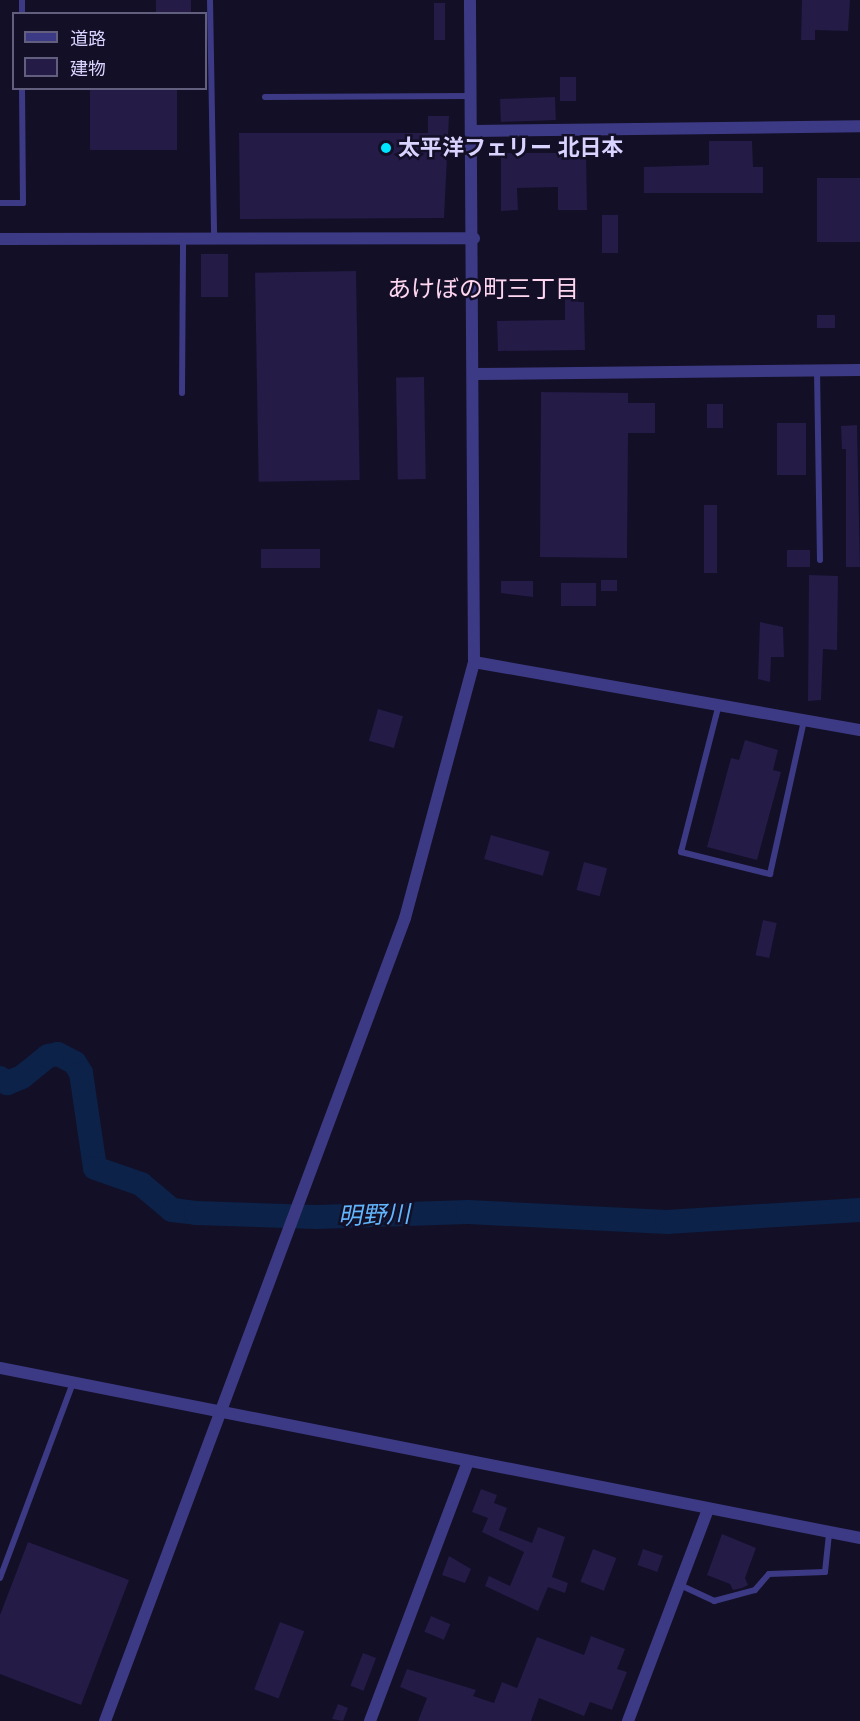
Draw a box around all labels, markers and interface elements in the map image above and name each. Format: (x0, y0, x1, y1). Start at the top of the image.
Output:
legend (12, 12, 207, 90)
text: 道路 (70, 27, 106, 50)
text: 建物 (70, 57, 106, 80)
place label: 太平洋フェリー 北日本 (398, 135, 624, 161)
marker: 太平洋フェリー 北日本 (379, 141, 393, 155)
district label: あけぼの町三丁目 (387, 275, 579, 303)
water label: 明野川 (338, 1199, 410, 1231)

